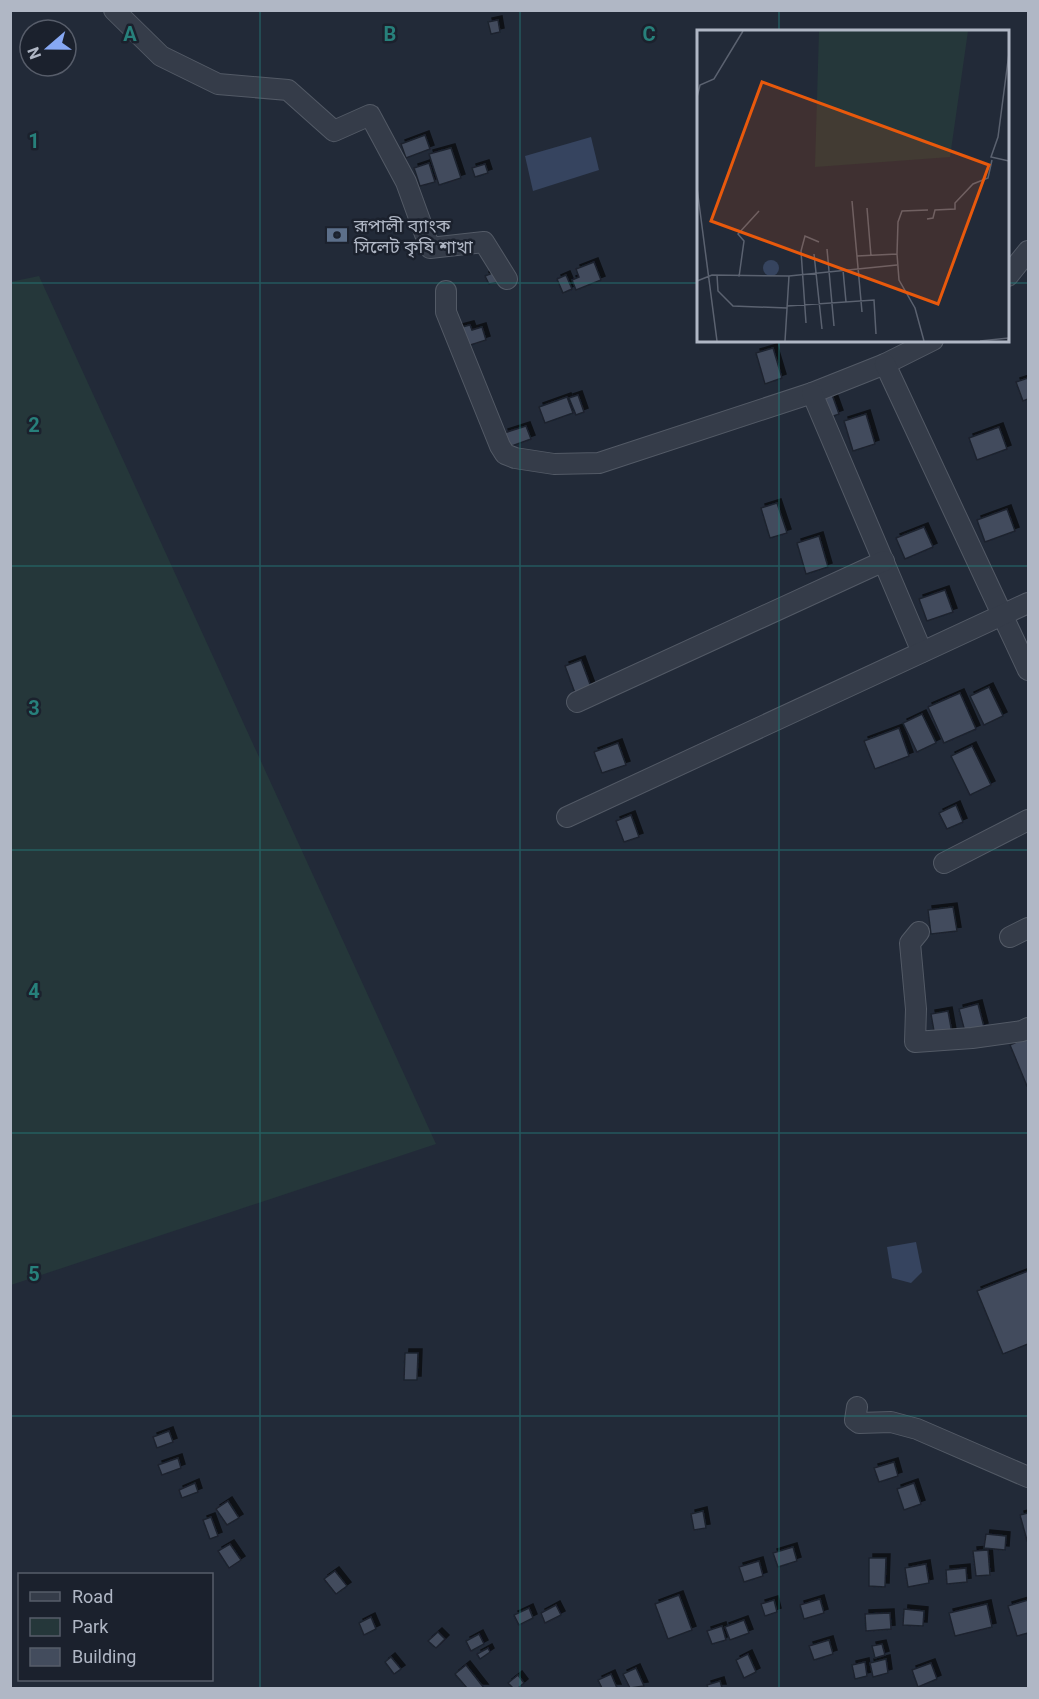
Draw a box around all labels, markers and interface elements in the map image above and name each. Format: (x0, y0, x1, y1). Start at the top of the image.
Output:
north arrow (18, 18, 78, 78)
text: A (123, 22, 137, 46)
text: B (384, 22, 396, 46)
text: C (642, 22, 656, 46)
inset map (697, 30, 1009, 342)
text: N (24, 44, 45, 62)
text: 1 (28, 129, 40, 153)
place label: রূপালী ব্যাংক সিলেট কৃষি শাখা (353, 215, 473, 258)
bank icon: রূপালী ব্যাংক সিলেট কৃষি শাখা (325, 223, 349, 247)
text: 2 (28, 413, 40, 437)
text: 3 (28, 696, 40, 720)
text: 4 (28, 979, 40, 1003)
text: 5 (28, 1262, 40, 1286)
legend (18, 1573, 213, 1681)
text: Road (72, 1586, 113, 1607)
text: Park (72, 1616, 109, 1637)
text: Building (72, 1646, 136, 1667)

